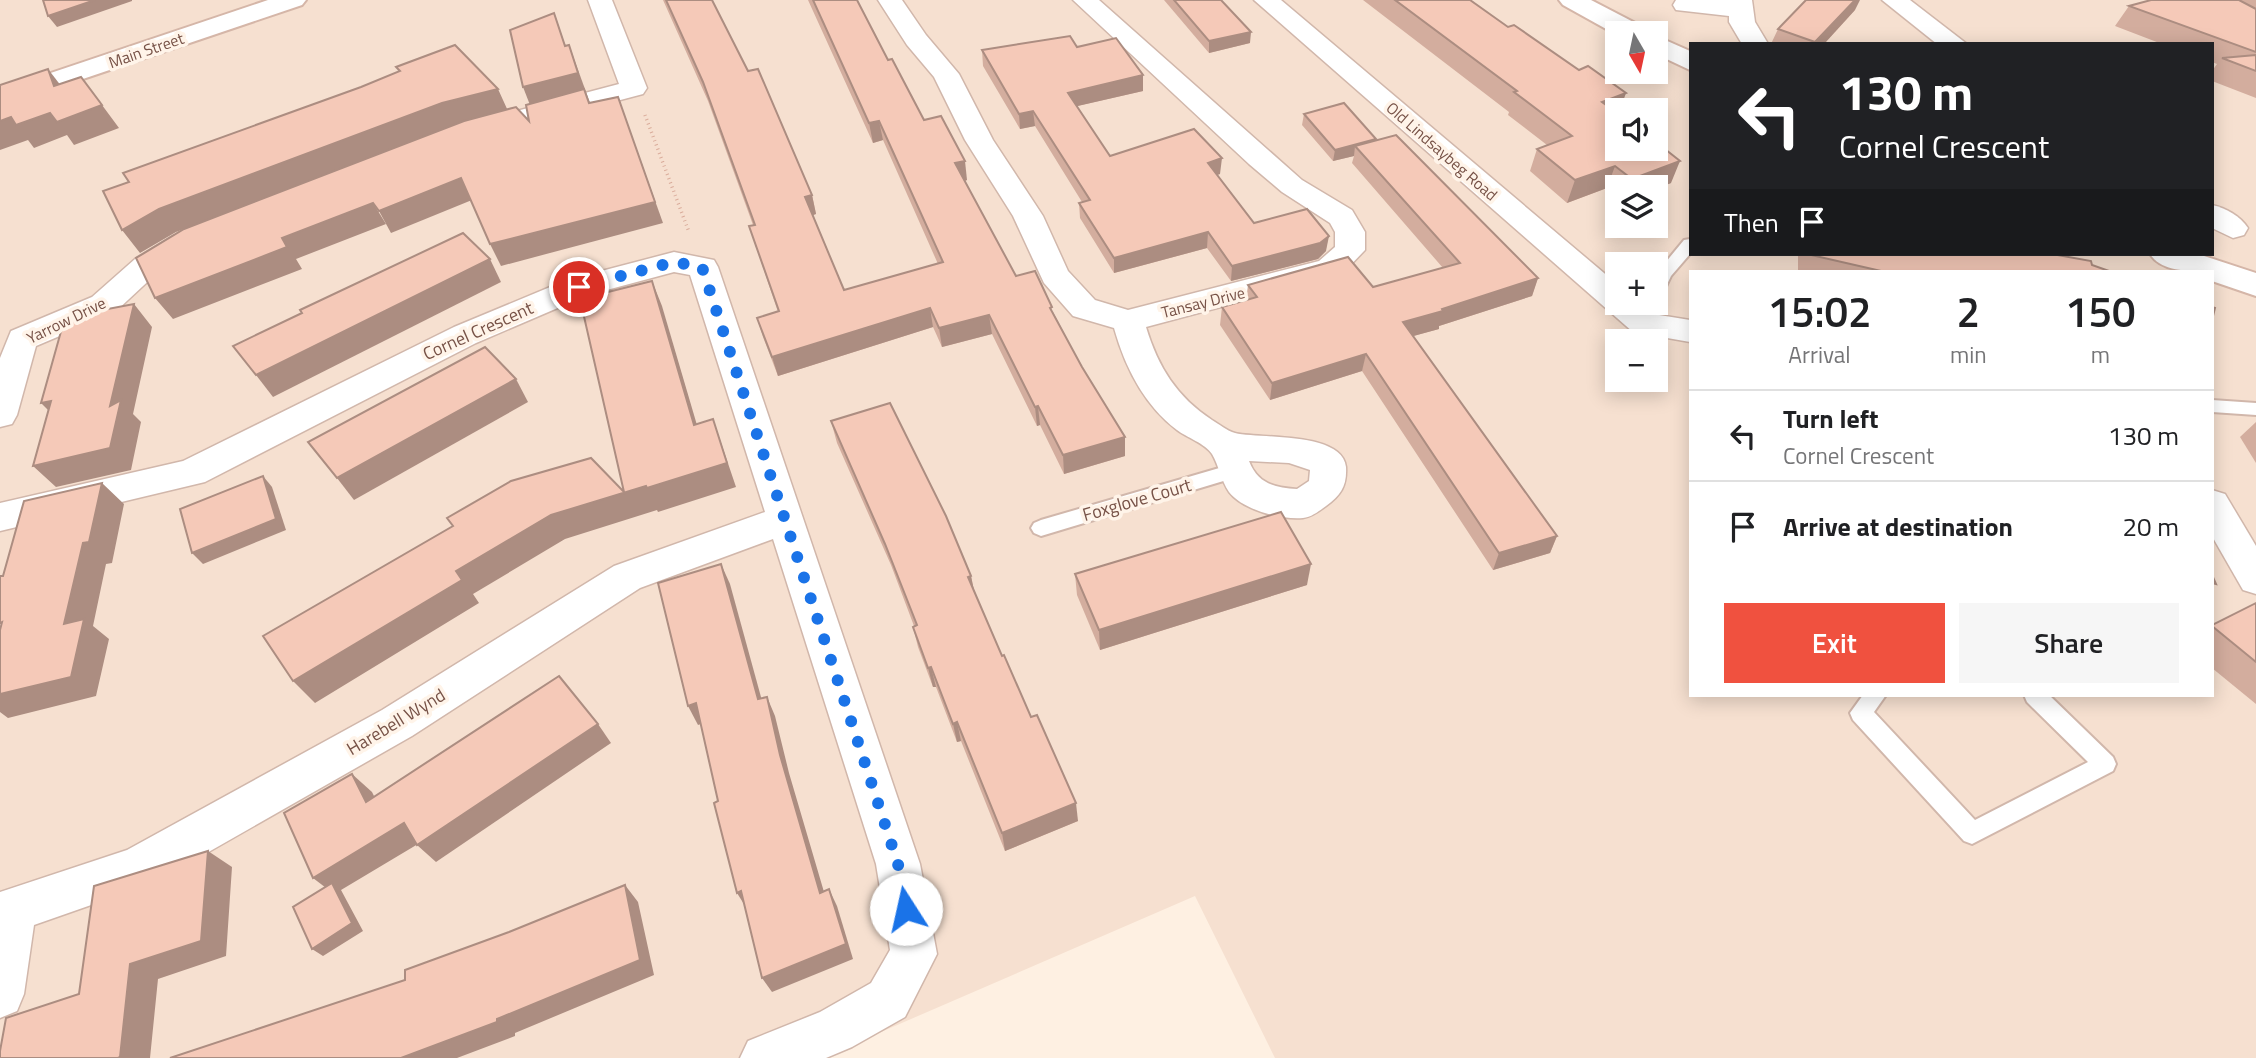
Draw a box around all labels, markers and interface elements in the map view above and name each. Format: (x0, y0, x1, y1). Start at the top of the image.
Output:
north arrow (1605, 21, 1668, 84)
map controls (1605, 21, 1668, 392)
street label: Main Street (105, 26, 187, 74)
text: 130 m (1839, 54, 1973, 129)
icon: left (1724, 70, 1815, 161)
street label: Old Lindsaybeg Road (1381, 96, 1503, 206)
button: sound (1605, 98, 1668, 161)
text: Cornel Crescent (1839, 122, 2049, 170)
button: layers (1605, 175, 1668, 238)
text: Then (1724, 203, 1779, 242)
icon: arrive (1793, 203, 1831, 241)
button: + (1605, 252, 1668, 315)
pin (549, 257, 609, 317)
icon: arrive (560, 268, 598, 306)
text: 15:02 (1767, 279, 1872, 343)
text: 2 (1957, 279, 1980, 343)
text: 150 (2065, 279, 2136, 343)
street label: Tansay Drive (1159, 280, 1247, 324)
street label: Yarrow Drive (22, 290, 110, 350)
street label: Cornel Crescent (418, 294, 538, 367)
button: − (1605, 329, 1668, 392)
text: Arrival (1788, 337, 1851, 372)
text: min (1950, 337, 1987, 372)
text: m (2091, 337, 2110, 372)
text: Turn left (1783, 399, 1878, 438)
text: 130 m (2108, 416, 2179, 455)
icon: left (1724, 417, 1762, 455)
text: Cornel Crescent (1783, 438, 1934, 473)
street label: Foxglove Court (1079, 471, 1195, 528)
text: Arrive at destination (1783, 507, 2013, 546)
text: 20 m (2122, 507, 2179, 546)
icon: arrive (1724, 508, 1762, 546)
button: Exit (1724, 603, 1945, 683)
button: Share (1959, 603, 2179, 683)
street label: Harebell Wynd (341, 681, 450, 762)
position arrow (869, 872, 943, 946)

